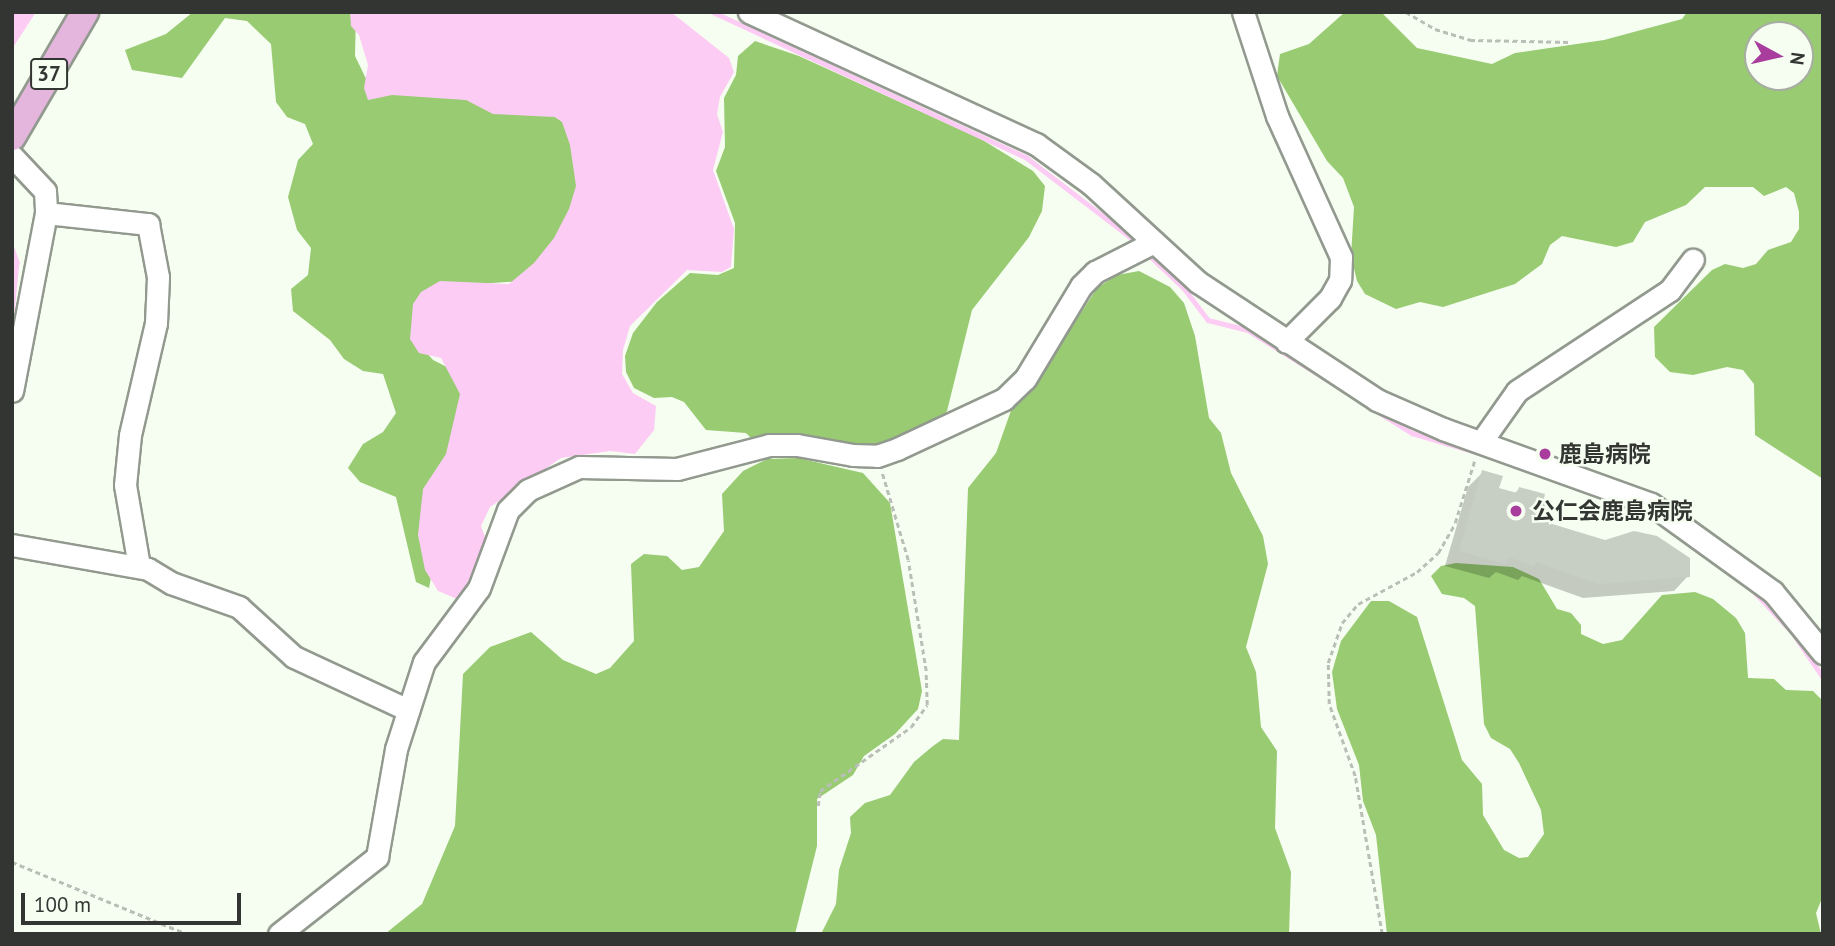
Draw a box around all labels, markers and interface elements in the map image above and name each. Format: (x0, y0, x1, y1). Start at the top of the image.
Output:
north arrow (1744, 21, 1814, 91)
text: N (1785, 51, 1811, 66)
road number: 37 (30, 56, 68, 92)
place label: 鹿島病院 (1559, 440, 1651, 468)
marker: 鹿島病院 (1537, 446, 1553, 462)
place label: 公仁会鹿島病院 (1532, 497, 1693, 525)
marker: 公仁会鹿島病院 (1506, 501, 1526, 521)
scale bar (24, 880, 245, 924)
text: 100 m (34, 891, 91, 918)

